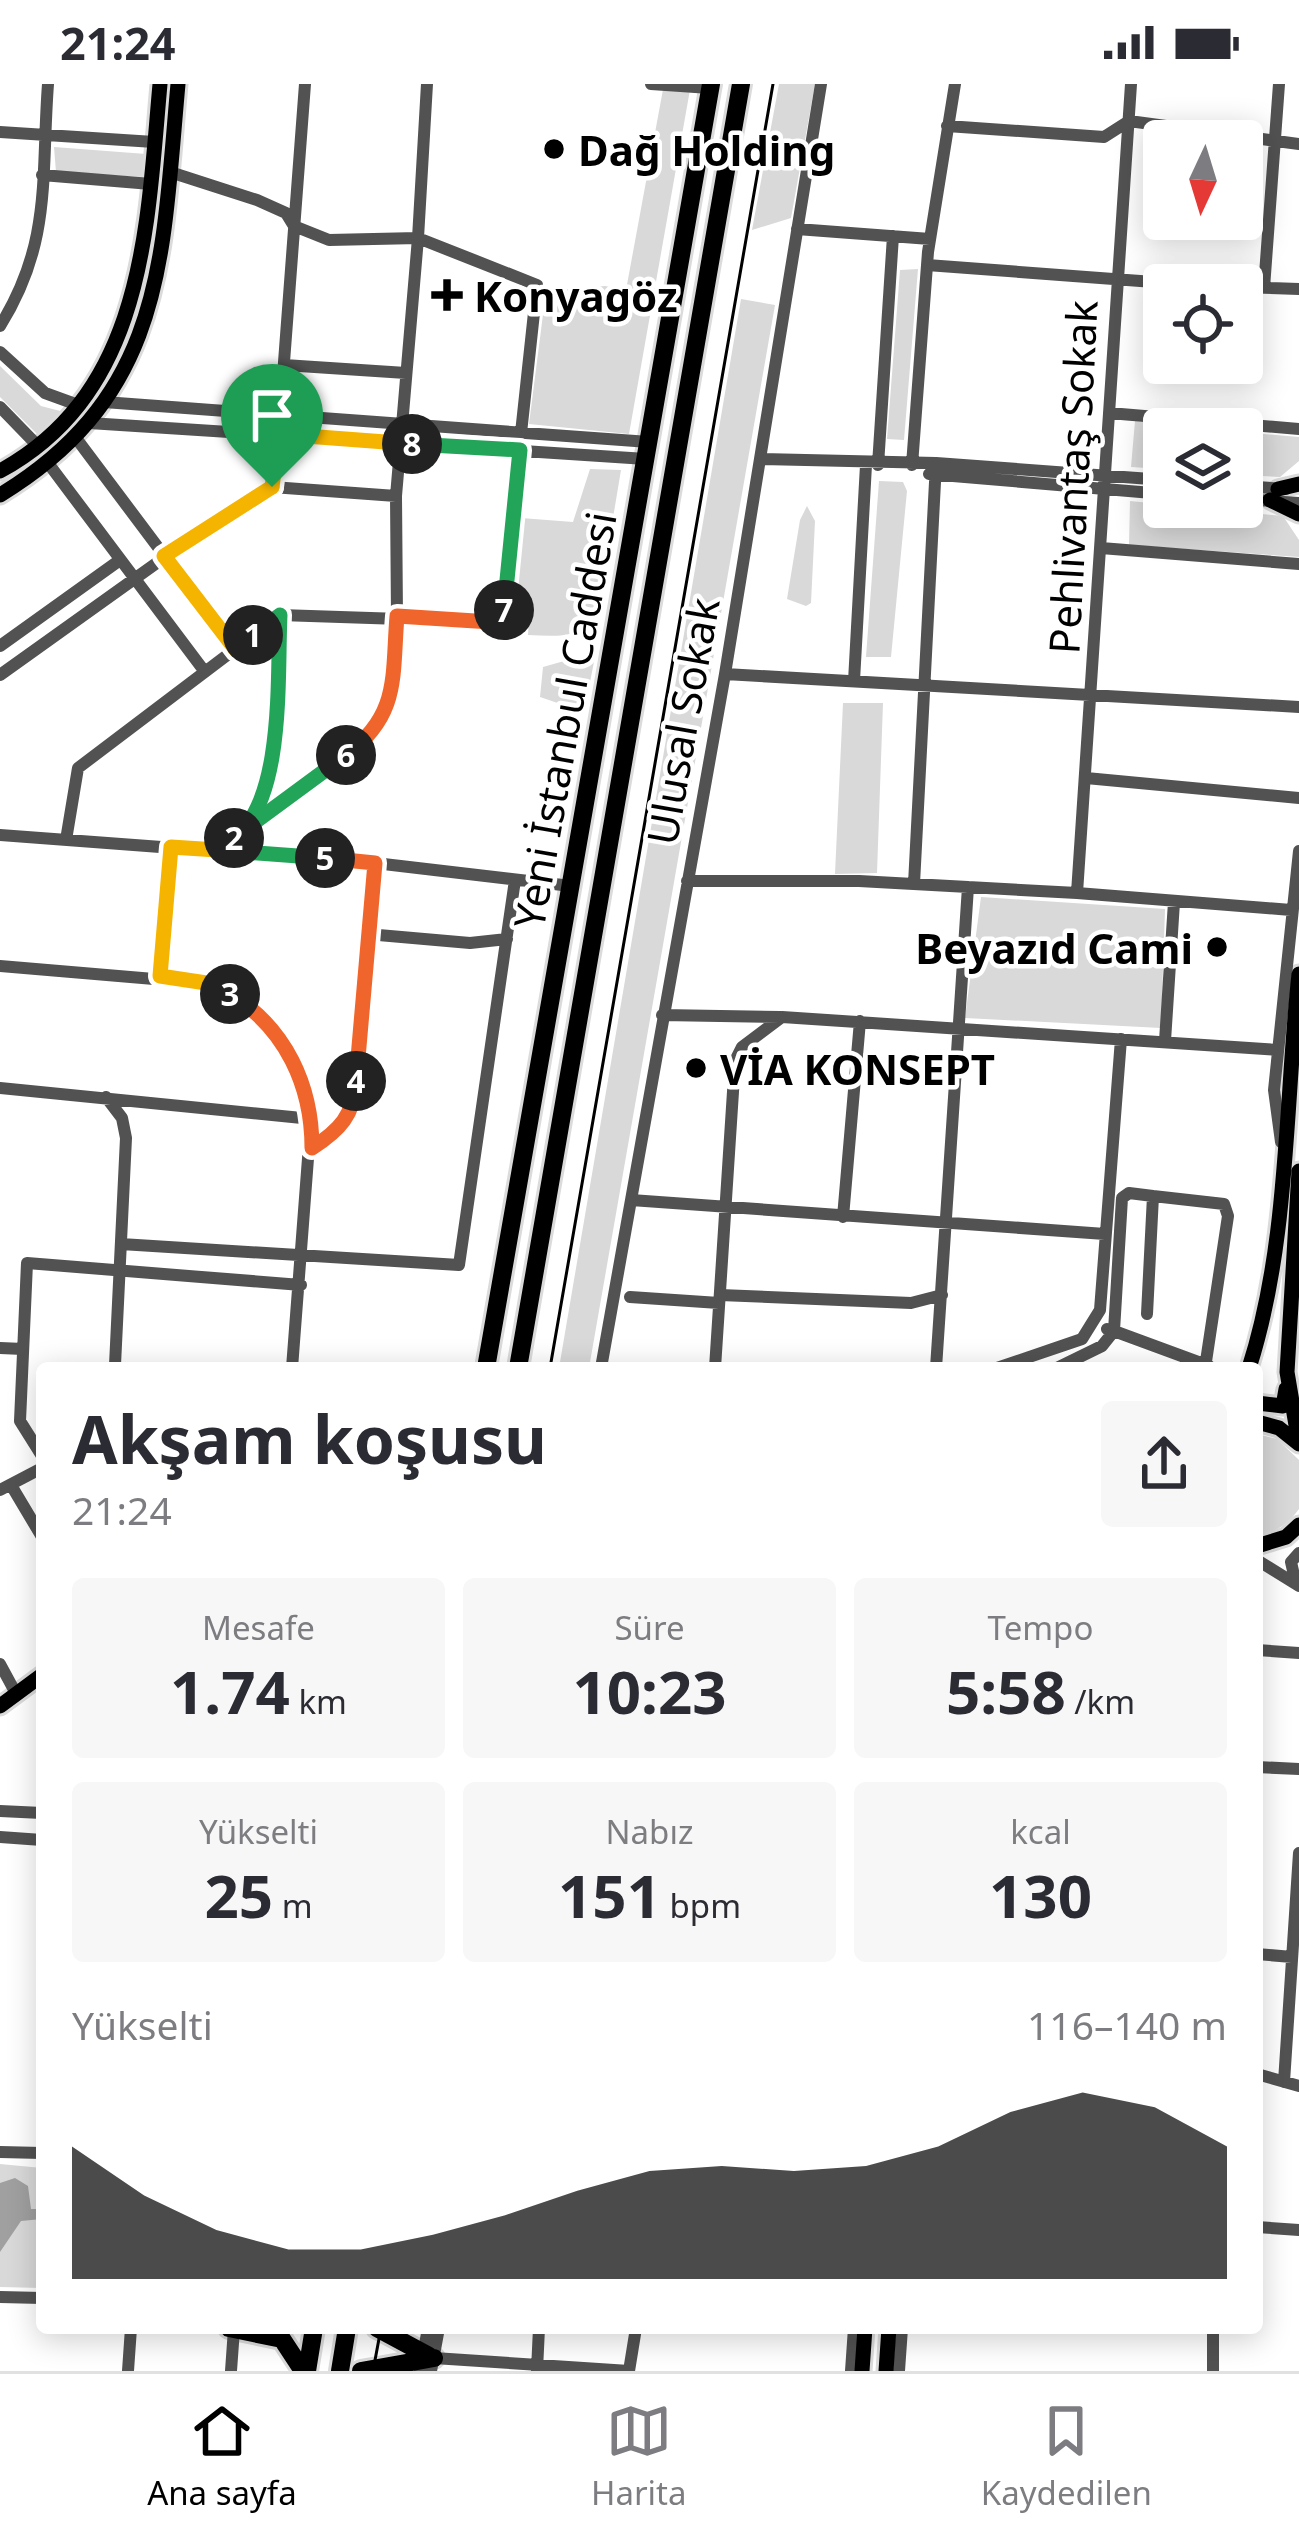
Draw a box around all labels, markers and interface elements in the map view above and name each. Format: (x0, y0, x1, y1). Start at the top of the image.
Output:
text: 21:24 (60, 12, 176, 73)
north arrow (1143, 120, 1263, 240)
map controls (1143, 120, 1263, 528)
place label: Dağ Holding (578, 121, 835, 178)
marker: Dağ Holding (541, 136, 567, 162)
button: locate (1143, 264, 1263, 384)
place label: Konyagöz (474, 267, 678, 324)
marker: Konyagöz (431, 279, 463, 311)
street label: Pehlivantaş Sokak (1034, 298, 1110, 655)
pin (221, 364, 323, 487)
icon: arrive (239, 382, 305, 448)
button: layers (1143, 408, 1263, 528)
pin: 8 (382, 414, 442, 474)
text: 8 (403, 421, 421, 466)
street label: Yeni İstanbul Caddesi (499, 507, 629, 933)
pin: 7 (474, 580, 534, 640)
text: 7 (495, 587, 513, 632)
street label: Ulusal Sokak (632, 592, 732, 849)
pin: 1 (223, 605, 283, 665)
text: 1 (244, 612, 262, 657)
pin: 6 (316, 725, 376, 785)
text: 6 (337, 732, 355, 777)
pin: 2 (204, 808, 264, 868)
text: 2 (225, 815, 243, 860)
pin: 5 (295, 828, 355, 888)
text: 5 (316, 835, 334, 880)
place label: Beyazıd Cami (915, 919, 1193, 976)
marker: Beyazıd Cami (1204, 934, 1230, 960)
pin: 3 (200, 964, 260, 1024)
text: 3 (221, 971, 239, 1016)
place label: VİA KONSEPT (720, 1040, 995, 1097)
pin: 4 (326, 1051, 386, 1111)
marker: VİA KONSEPT (683, 1055, 709, 1081)
text: 4 (347, 1058, 365, 1103)
text: Akşam koşusu (72, 1393, 547, 1483)
button: share (1101, 1401, 1227, 1527)
text: 21:24 (72, 1483, 172, 1536)
text: Mesafe (202, 1605, 315, 1650)
text: Süre (614, 1605, 685, 1650)
text: Tempo (988, 1605, 1093, 1650)
text: 1.74 (170, 1650, 290, 1732)
text: 10:23 (572, 1650, 727, 1732)
text: 5:58 (946, 1650, 1066, 1732)
text: km (290, 1679, 347, 1724)
text: /km (1066, 1679, 1135, 1724)
text: Yükselti (199, 1809, 318, 1854)
text: Nabız (606, 1809, 693, 1854)
text: kcal (1010, 1809, 1071, 1854)
text: 25 (204, 1854, 273, 1936)
text: 151 (558, 1854, 661, 1936)
text: 130 (989, 1854, 1092, 1936)
text: m (273, 1883, 313, 1928)
text: bpm (661, 1883, 741, 1928)
text: Yükselti (72, 1998, 213, 2051)
text: 116–140 m (1027, 1998, 1227, 2051)
tab: Ana sayfa (147, 2398, 297, 2515)
tab: Harita (591, 2398, 687, 2515)
tab: Kaydedilen (981, 2398, 1152, 2515)

